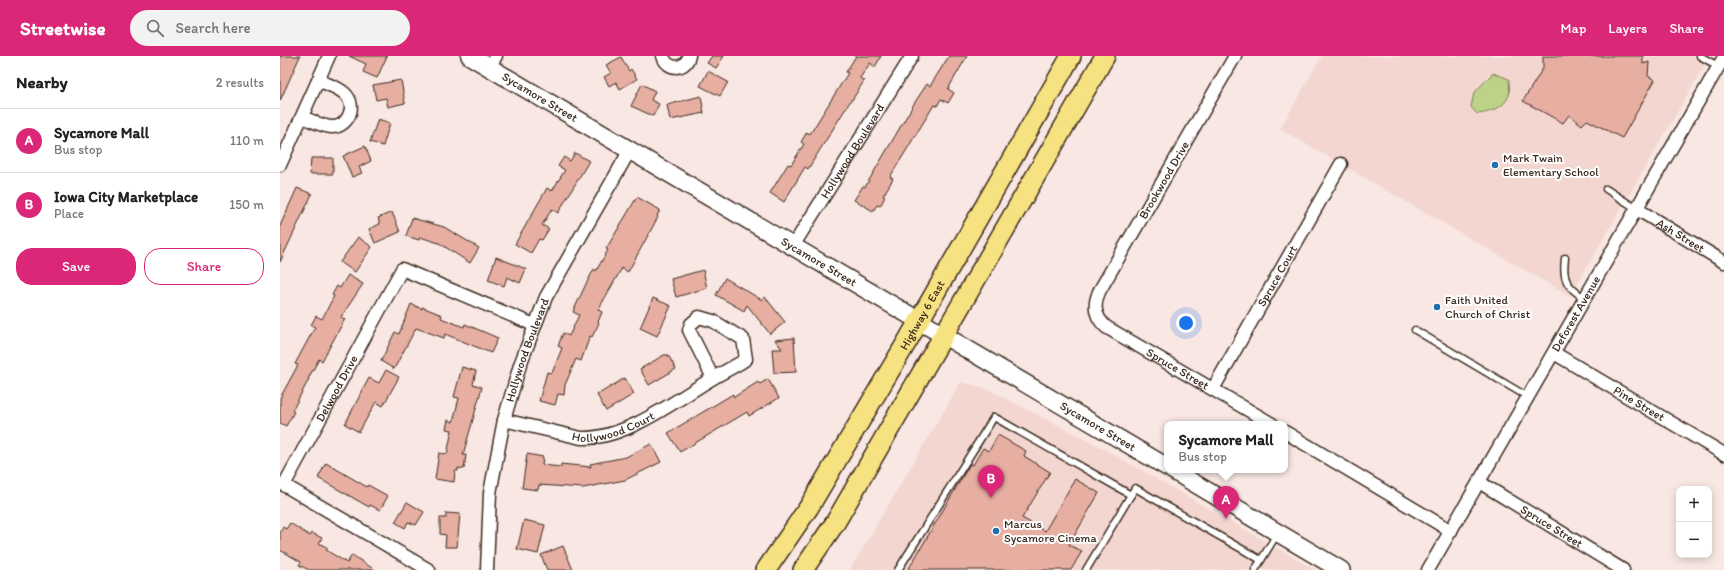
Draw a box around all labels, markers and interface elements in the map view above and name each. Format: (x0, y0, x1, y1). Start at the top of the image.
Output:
search box (130, 10, 410, 46)
text: Streetwise (20, 17, 106, 40)
icon: search (144, 17, 166, 39)
text: Search here (176, 19, 251, 37)
text: Map (1561, 20, 1586, 37)
text: Layers (1608, 20, 1647, 37)
text: Share (1669, 20, 1704, 37)
street label: Sycamore Street (499, 69, 581, 125)
text: Nearby (16, 72, 68, 92)
text: 2 results (216, 75, 264, 90)
street label: Hollywood Boulevard (818, 101, 888, 201)
text: Sycamore Mall (54, 124, 149, 142)
text: A (25, 133, 33, 148)
text: 110 m (230, 133, 264, 148)
street label: Brookwood Drive (1136, 138, 1192, 221)
text: Bus stop (54, 142, 102, 157)
place label: Mark Twain Elementary School (1503, 151, 1599, 179)
marker: Mark Twain Elementary School (1490, 160, 1500, 170)
text: Iowa City Marketplace (54, 188, 198, 206)
text: B (25, 197, 33, 212)
text: 150 m (229, 197, 264, 212)
text: Place (54, 206, 84, 221)
street label: Ash Street (1654, 216, 1708, 256)
street label: Sycamore Street (778, 234, 860, 290)
street label: Spruce Court (1254, 243, 1300, 309)
button: Save (16, 248, 136, 285)
button: Share (144, 248, 264, 285)
street label: Deforest Avenue (1549, 273, 1603, 354)
street label: Highway 6 East (897, 278, 948, 352)
place label: Faith United Church of Christ (1445, 293, 1531, 321)
street label: Hollywood Boulevard (503, 296, 552, 404)
marker: Faith United Church of Christ (1432, 302, 1442, 312)
your location (1176, 313, 1196, 333)
street label: Spruce Street (1144, 345, 1212, 393)
street label: Delwood Drive (313, 353, 361, 424)
street label: Pine Street (1611, 383, 1668, 424)
street label: Sycamore Street (1058, 399, 1139, 454)
street label: Hollywood Court (570, 408, 657, 445)
popup (1164, 421, 1288, 473)
text: Sycamore Mall (1179, 431, 1273, 449)
text: Bus stop (1179, 449, 1227, 464)
pin: B (978, 465, 1004, 498)
pin: A (1213, 486, 1239, 519)
map controls (1676, 486, 1712, 558)
button: + (1676, 486, 1712, 522)
street label: Spruce Street (1518, 502, 1586, 551)
place label: Marcus Sycamore Cinema (1004, 517, 1097, 545)
button: − (1676, 522, 1712, 558)
marker: Marcus Sycamore Cinema (991, 526, 1001, 536)

